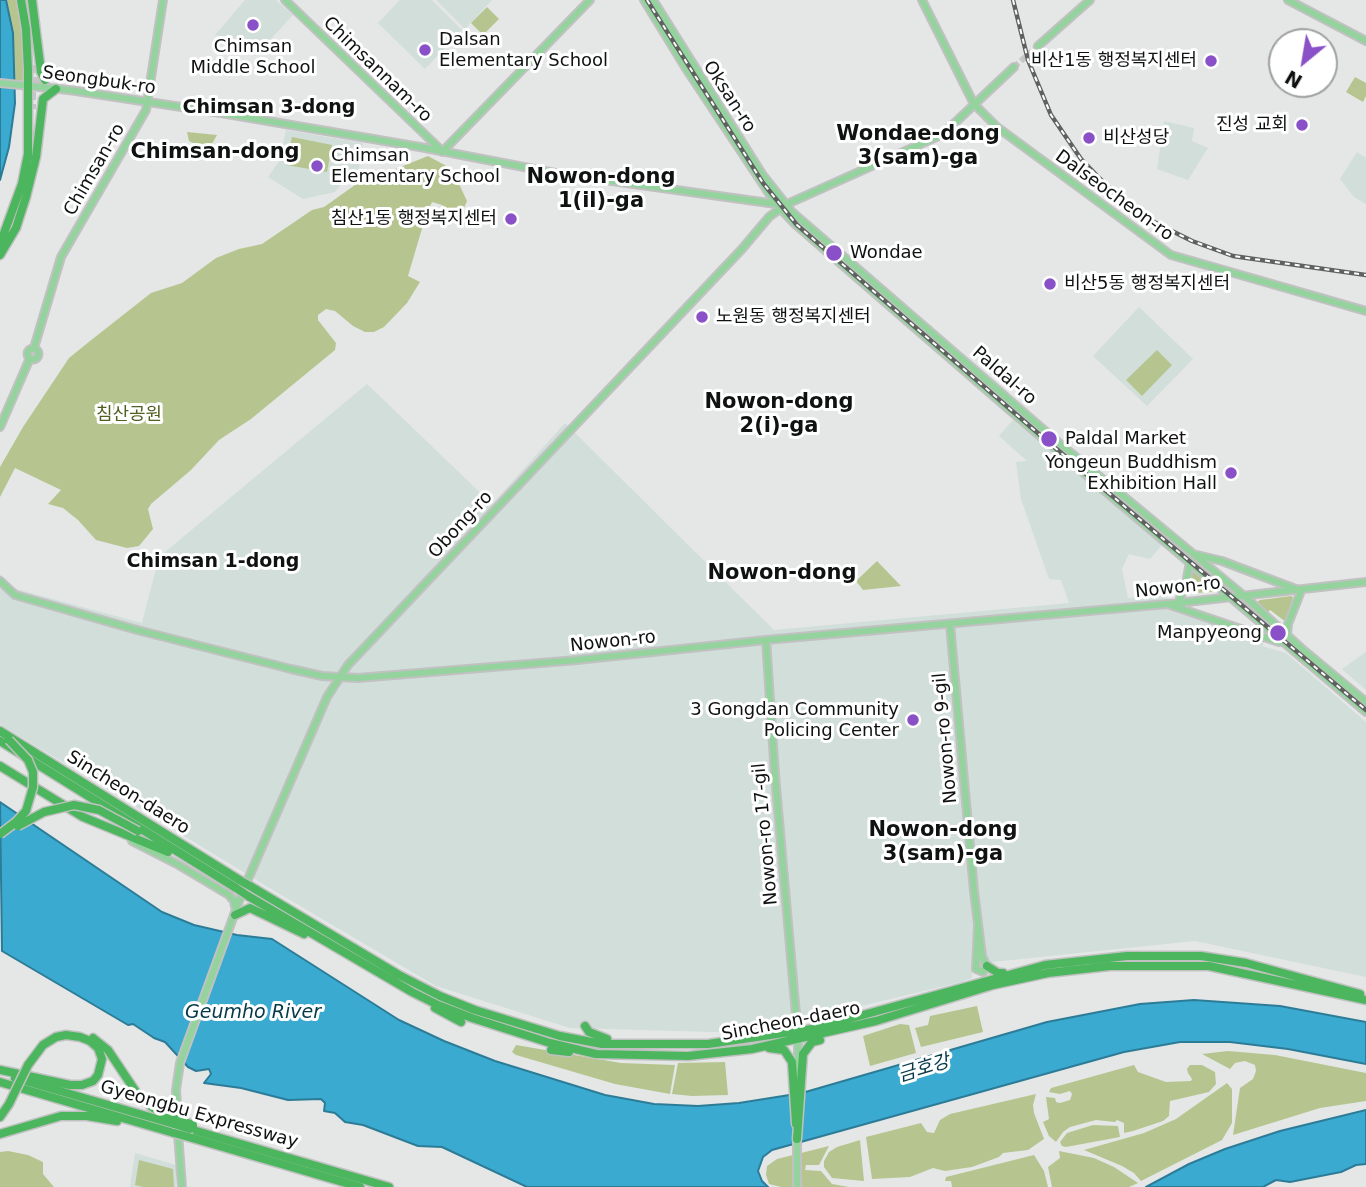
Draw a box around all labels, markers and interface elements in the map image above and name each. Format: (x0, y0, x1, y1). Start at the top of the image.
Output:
street label: Chimsannam-ro (318, 13, 436, 127)
marker: Chimsan Middle School (245, 17, 261, 33)
north arrow (1268, 28, 1338, 98)
place label: Dalsan Elementary School (439, 29, 608, 72)
place label: Chimsan Middle School (191, 36, 315, 78)
marker: Dalsan Elementary School (417, 42, 433, 58)
place label: 비산1동 행정복지센터 (1031, 50, 1197, 72)
marker: 비산1동 행정복지센터 (1203, 53, 1219, 69)
street label: Oksan-ro (698, 57, 760, 137)
street label: Seongbuk-ro (41, 62, 157, 100)
text: N (1281, 66, 1306, 93)
district label: Chimsan 3-dong (183, 97, 355, 119)
place label: 진성 교회 (1216, 114, 1288, 136)
marker: 진성 교회 (1294, 117, 1310, 133)
street label: Chimsan-ro (60, 120, 130, 220)
district label: Wondae-dong 3(sam)-ga (836, 122, 1000, 172)
place label: 비산성당 (1103, 127, 1169, 149)
marker: 비산성당 (1081, 130, 1097, 146)
district label: Chimsan-dong (130, 140, 300, 166)
place label: Chimsan Elementary School (331, 145, 500, 188)
street label: Dalseocheon-ro (1051, 146, 1177, 246)
marker: Chimsan Elementary School (309, 158, 325, 174)
district label: Nowon-dong 1(il)-ga (527, 165, 675, 215)
place label: 침산1동 행정복지센터 (331, 208, 497, 230)
marker: 침산1동 행정복지센터 (503, 211, 519, 227)
place label: Wondae (850, 242, 923, 264)
marker: Wondae (824, 243, 844, 263)
place label: 비산5동 행정복지센터 (1064, 273, 1230, 295)
marker: 비산5동 행정복지센터 (1042, 276, 1058, 292)
place label: 노원동 행정복지센터 (716, 306, 871, 328)
marker: 노원동 행정복지센터 (694, 309, 710, 325)
street label: Paldal-ro (967, 342, 1041, 410)
district label: Nowon-dong 2(i)-ga (705, 390, 853, 440)
park label: 침산공원 (96, 404, 162, 426)
place label: Paldal Market (1065, 428, 1186, 450)
marker: Paldal Market (1039, 429, 1059, 449)
place label: Yongeun Buddhism Exhibition Hall (1045, 452, 1217, 494)
marker: Yongeun Buddhism Exhibition Hall (1223, 465, 1239, 481)
street label: Obong-ro (424, 487, 498, 563)
district label: Chimsan 1-dong (127, 551, 299, 573)
district label: Nowon-dong (708, 561, 856, 587)
street label: Nowon-ro (1134, 573, 1222, 603)
place label: Manpyeong (1157, 622, 1262, 644)
marker: Manpyeong (1268, 623, 1288, 643)
street label: Nowon-ro (569, 627, 657, 657)
street label: Nowon-ro 9-gil (930, 672, 962, 804)
place label: 3 Gongdan Community Policing Center (690, 699, 899, 742)
marker: 3 Gongdan Community Policing Center (905, 712, 921, 728)
street label: Sincheon-daero (63, 747, 193, 839)
street label: Nowon-ro 17-gil (749, 762, 783, 906)
district label: Nowon-dong 3(sam)-ga (869, 818, 1017, 868)
street label: Sincheon-daero (720, 998, 862, 1046)
water label: Geumho River (185, 1002, 321, 1024)
water label: 금호강 (896, 1050, 952, 1088)
street label: Gyeongbu Expressway (98, 1076, 300, 1154)

